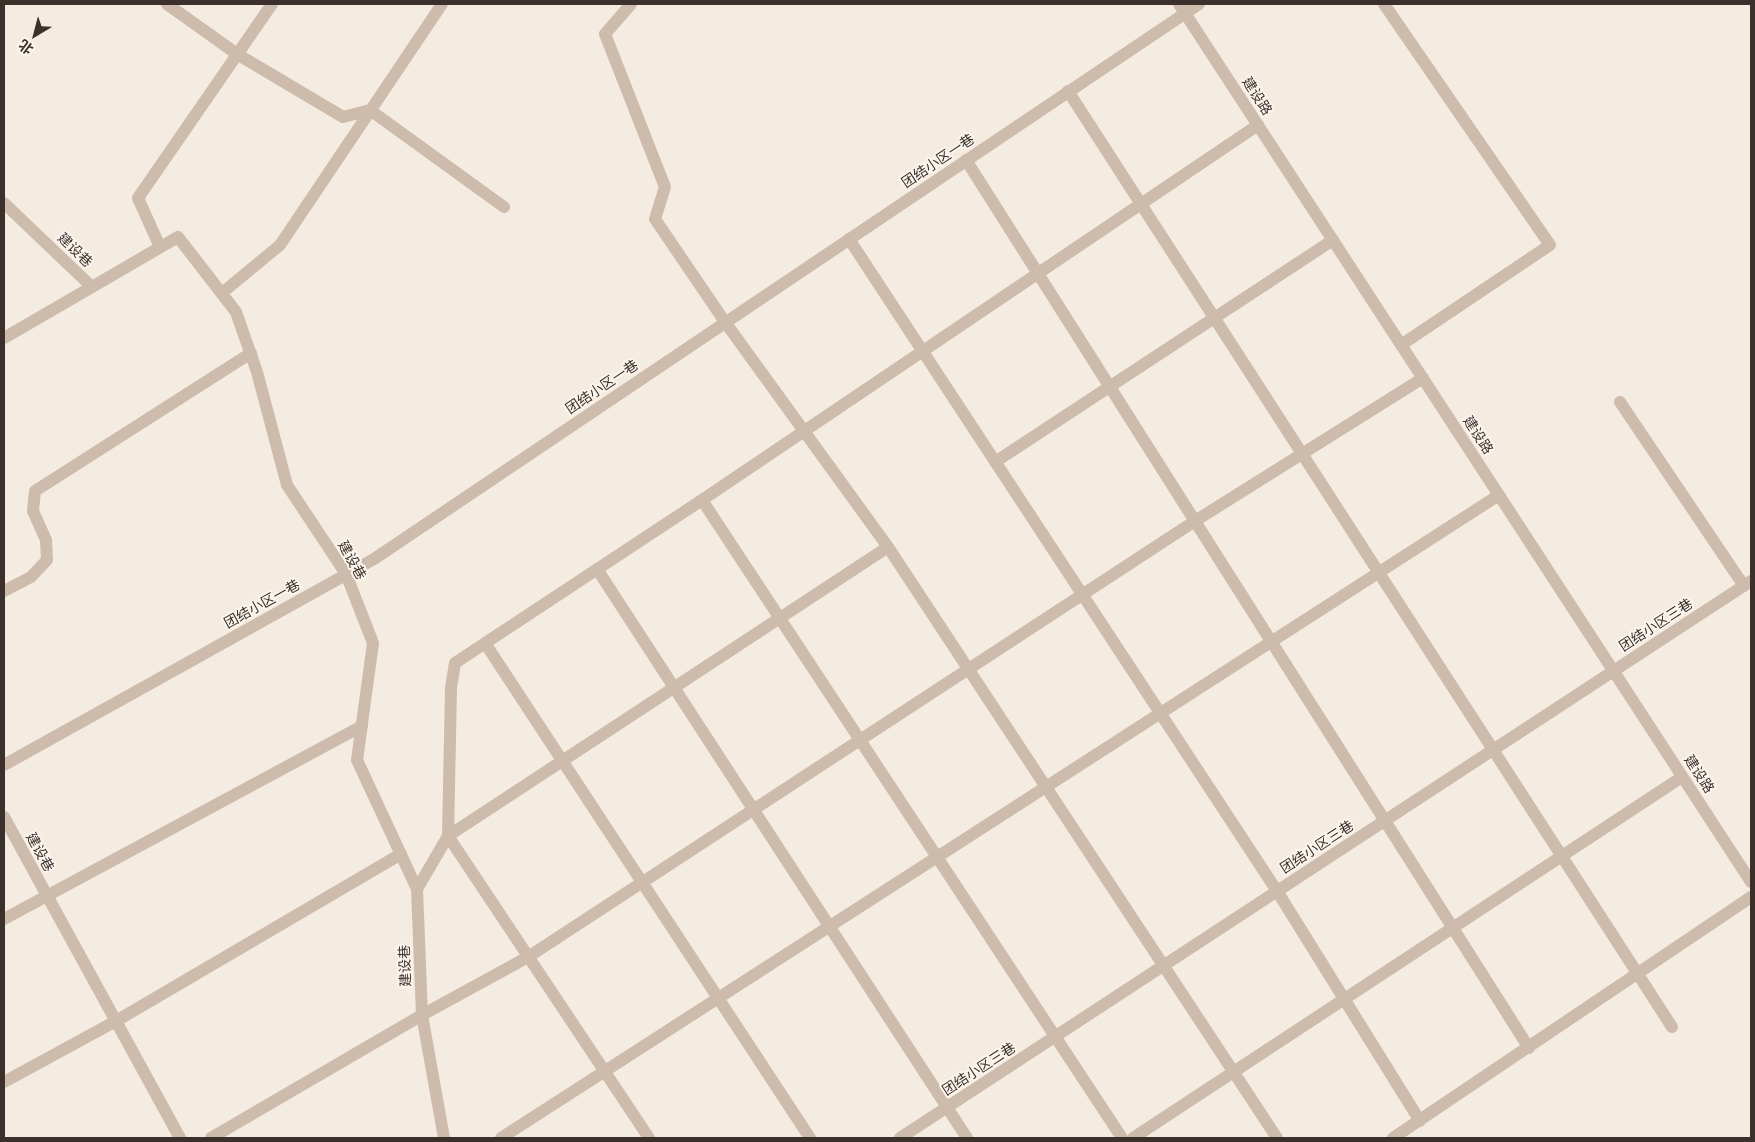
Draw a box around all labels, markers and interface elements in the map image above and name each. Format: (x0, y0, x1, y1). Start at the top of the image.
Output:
north arrow (10, 10, 60, 60)
text: 北 (15, 36, 36, 58)
street label: 建设路 (1239, 74, 1275, 118)
street label: 团结小区一巷 (898, 131, 978, 191)
street label: 建设巷 (54, 229, 96, 271)
street label: 团结小区一巷 (562, 357, 642, 417)
street label: 建设路 (1460, 413, 1496, 457)
street label: 建设巷 (334, 538, 370, 582)
street label: 团结小区一巷 (221, 576, 303, 632)
street label: 团结小区三巷 (1616, 595, 1696, 655)
street label: 建设路 (1681, 752, 1717, 796)
street label: 团结小区三巷 (1277, 817, 1357, 877)
street label: 建设巷 (22, 830, 58, 874)
street label: 建设巷 (396, 945, 414, 987)
street label: 团结小区三巷 (939, 1039, 1019, 1099)

